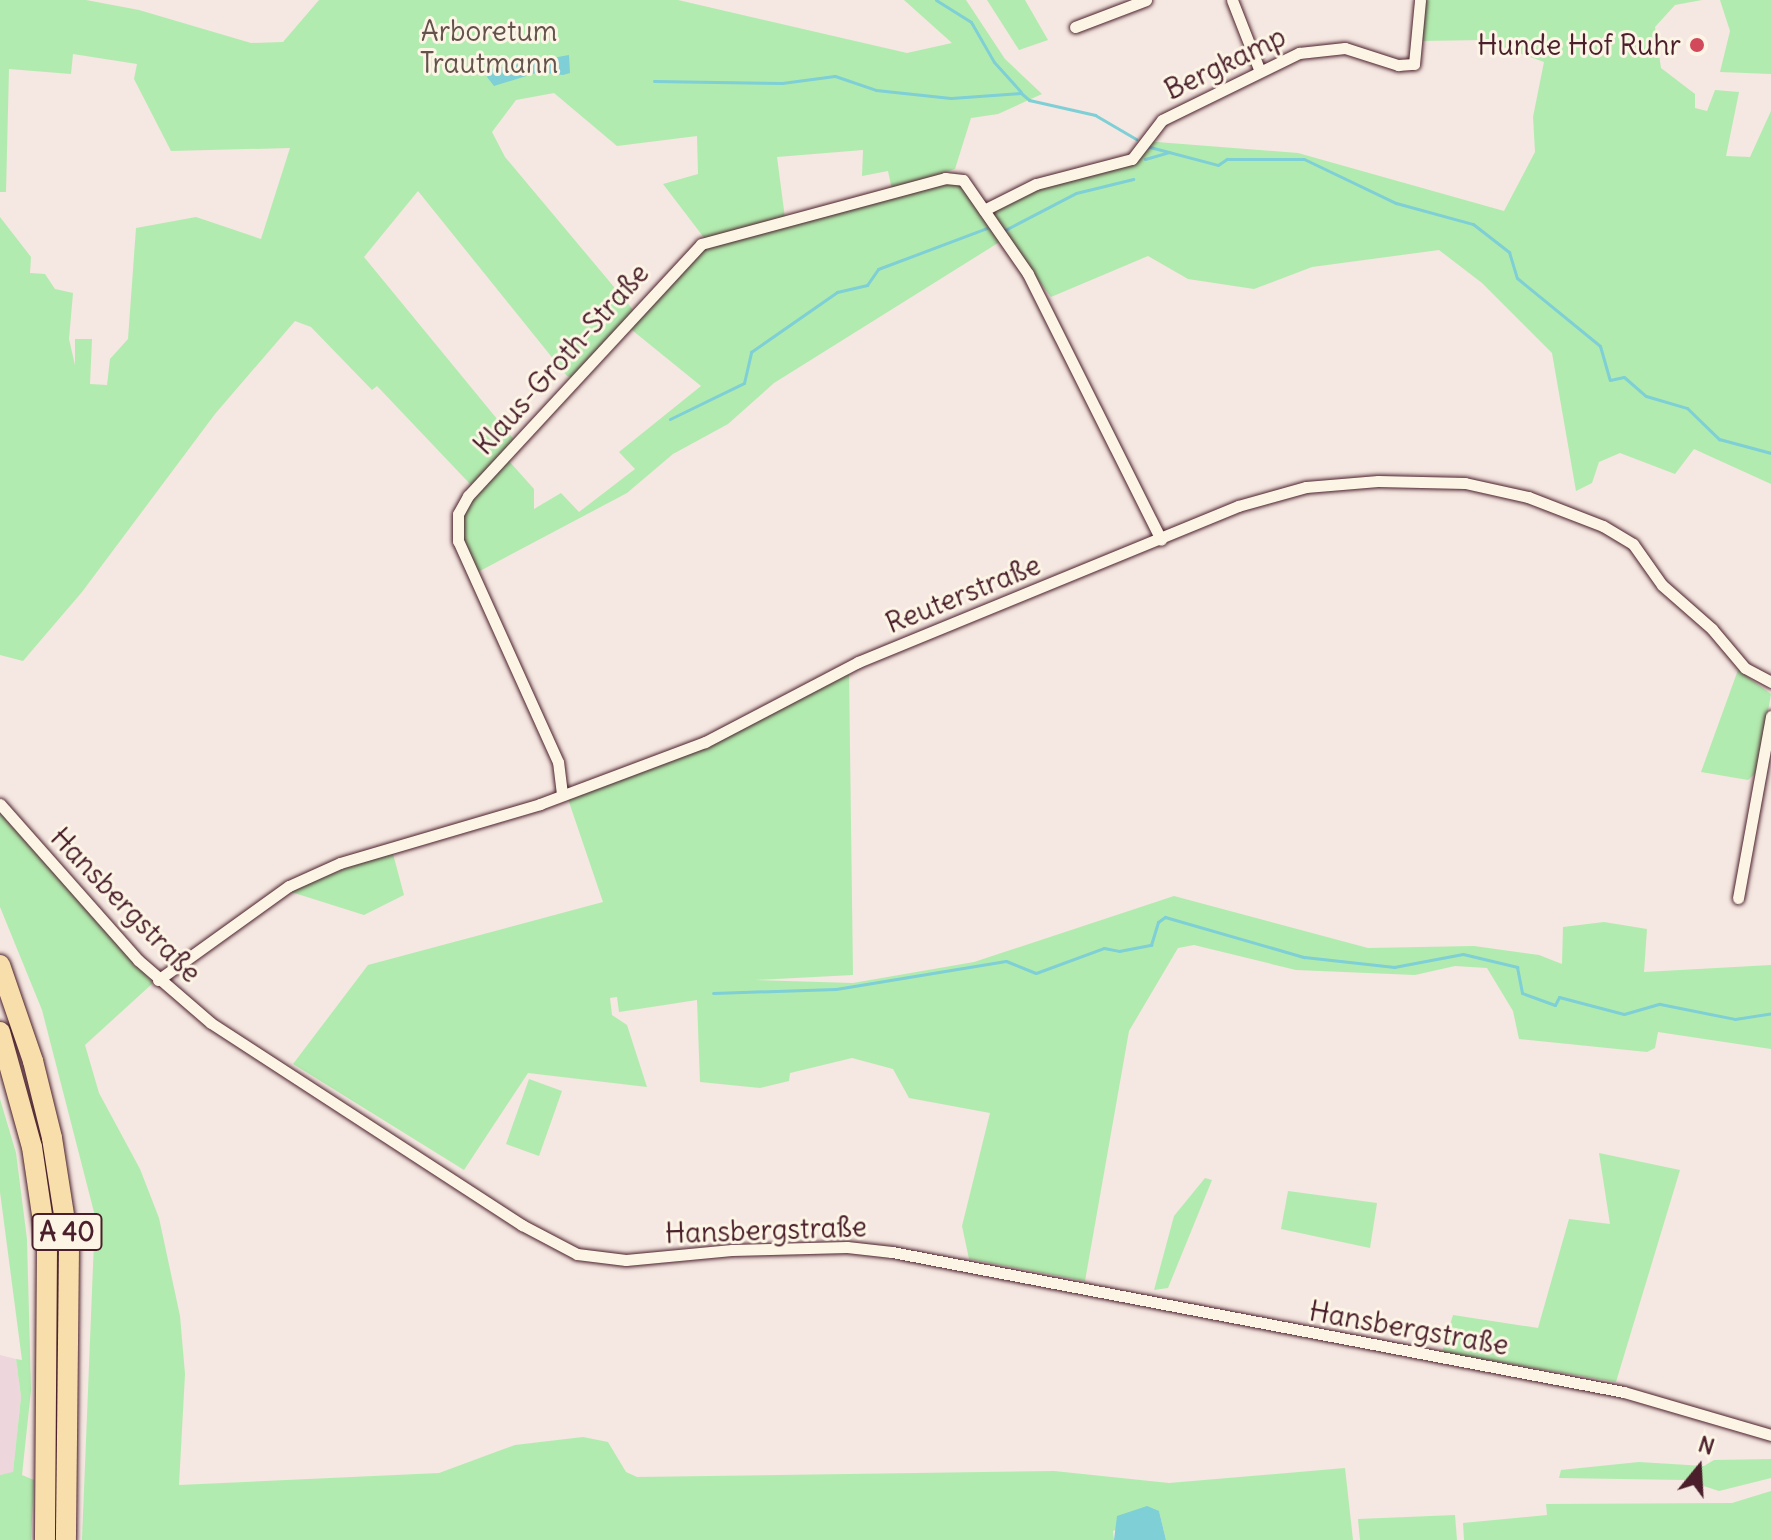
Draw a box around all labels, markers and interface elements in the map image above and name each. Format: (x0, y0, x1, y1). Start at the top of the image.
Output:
park label: Arboretum Trautmann (420, 14, 558, 80)
street label: Bergkamp (1159, 19, 1291, 107)
place label: Hunde Hof Ruhr (1477, 28, 1681, 62)
marker: Hunde Hof Ruhr (1688, 36, 1706, 54)
street label: Klaus-Groth-Straße (466, 256, 656, 462)
street label: Reuterstraße (881, 548, 1045, 640)
street label: Hansbergstraße (44, 821, 208, 989)
road number: A 40 (31, 1210, 103, 1254)
street label: Hansbergstraße (665, 1210, 867, 1250)
street label: Hansbergstraße (1307, 1294, 1511, 1362)
north arrow (1659, 1428, 1739, 1508)
text: N (1695, 1430, 1718, 1461)

